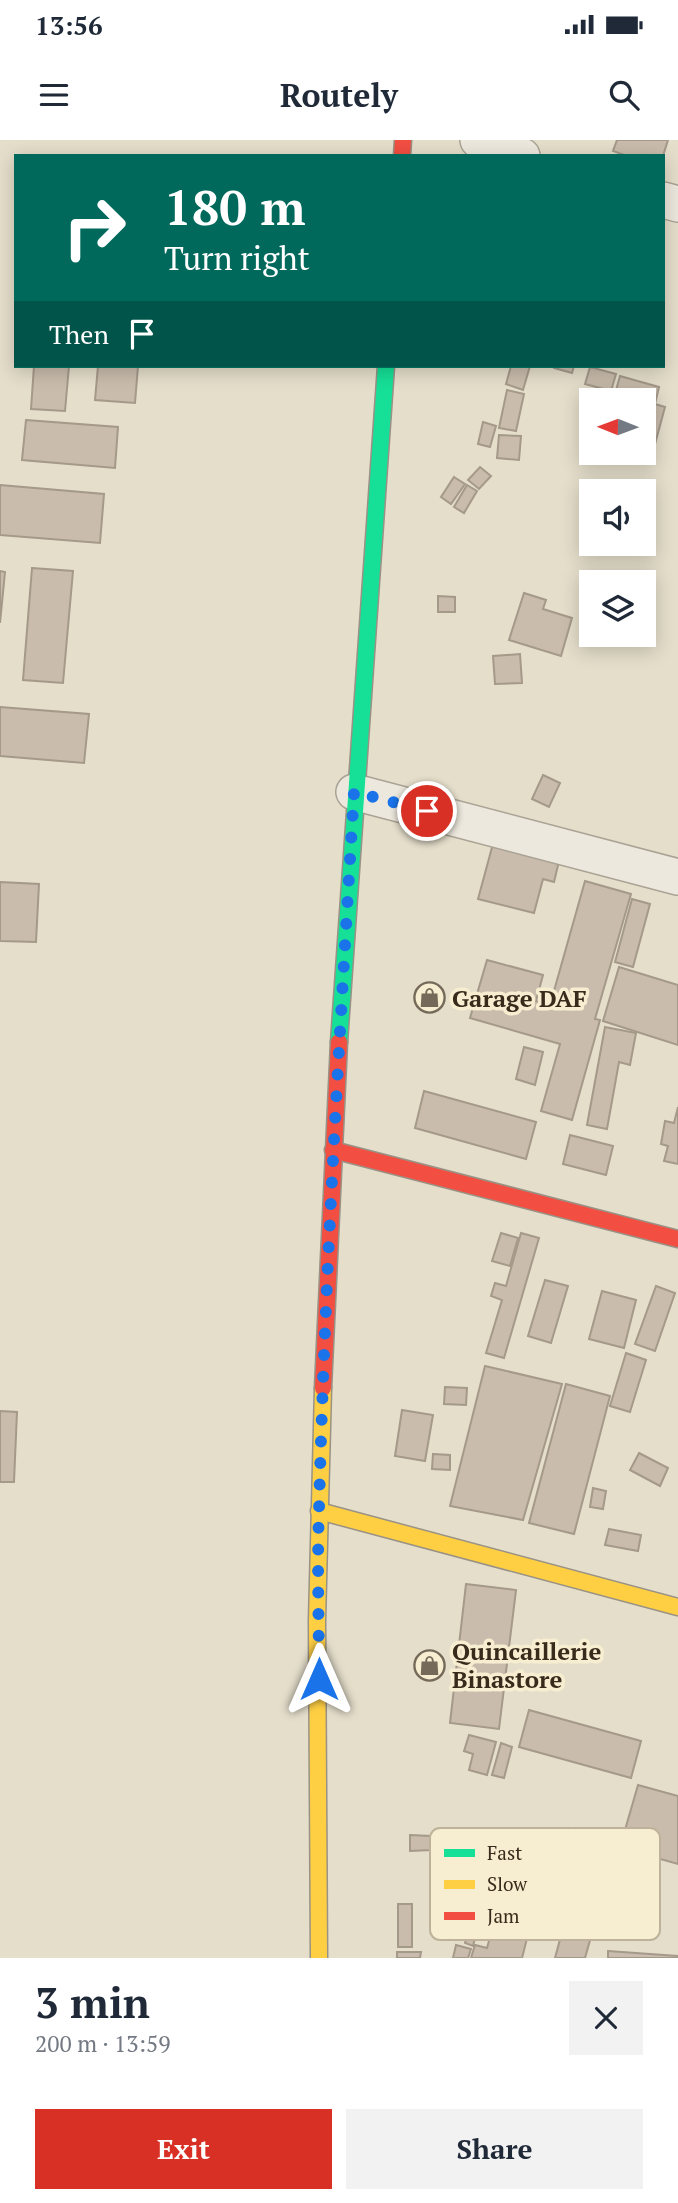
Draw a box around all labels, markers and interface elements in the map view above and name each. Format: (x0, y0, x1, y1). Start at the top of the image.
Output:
text: 13:56 (35, 8, 103, 42)
text: Routely (280, 74, 398, 116)
icon: menu (35, 76, 73, 114)
icon: search (605, 76, 643, 114)
text: 180 m (164, 174, 306, 239)
icon: right (49, 182, 140, 273)
text: Turn right (164, 237, 310, 279)
icon: arrive (123, 315, 161, 353)
text: Then (49, 317, 109, 351)
north arrow (579, 388, 656, 466)
map controls (579, 388, 656, 647)
button: sound (579, 479, 656, 556)
button: layers (579, 570, 656, 647)
pin (397, 781, 457, 841)
icon: arrive (408, 792, 446, 830)
shop icon: Garage DAF (412, 981, 446, 1015)
place label: Garage DAF (452, 982, 587, 1014)
place label: Quincaillerie Binastore (452, 1635, 602, 1695)
position arrow (282, 1642, 356, 1716)
shop icon: Quincaillerie Binastore (412, 1648, 446, 1682)
legend (430, 1828, 660, 1940)
text: Fast (487, 1840, 522, 1865)
text: Slow (487, 1871, 528, 1896)
text: Jam (487, 1903, 520, 1928)
text: 3 min (35, 1974, 150, 2030)
button: close (569, 1981, 643, 2055)
text: 200 m · 13:59 (35, 2028, 170, 2059)
button: Exit (35, 2109, 332, 2189)
button: Share (346, 2109, 643, 2189)

